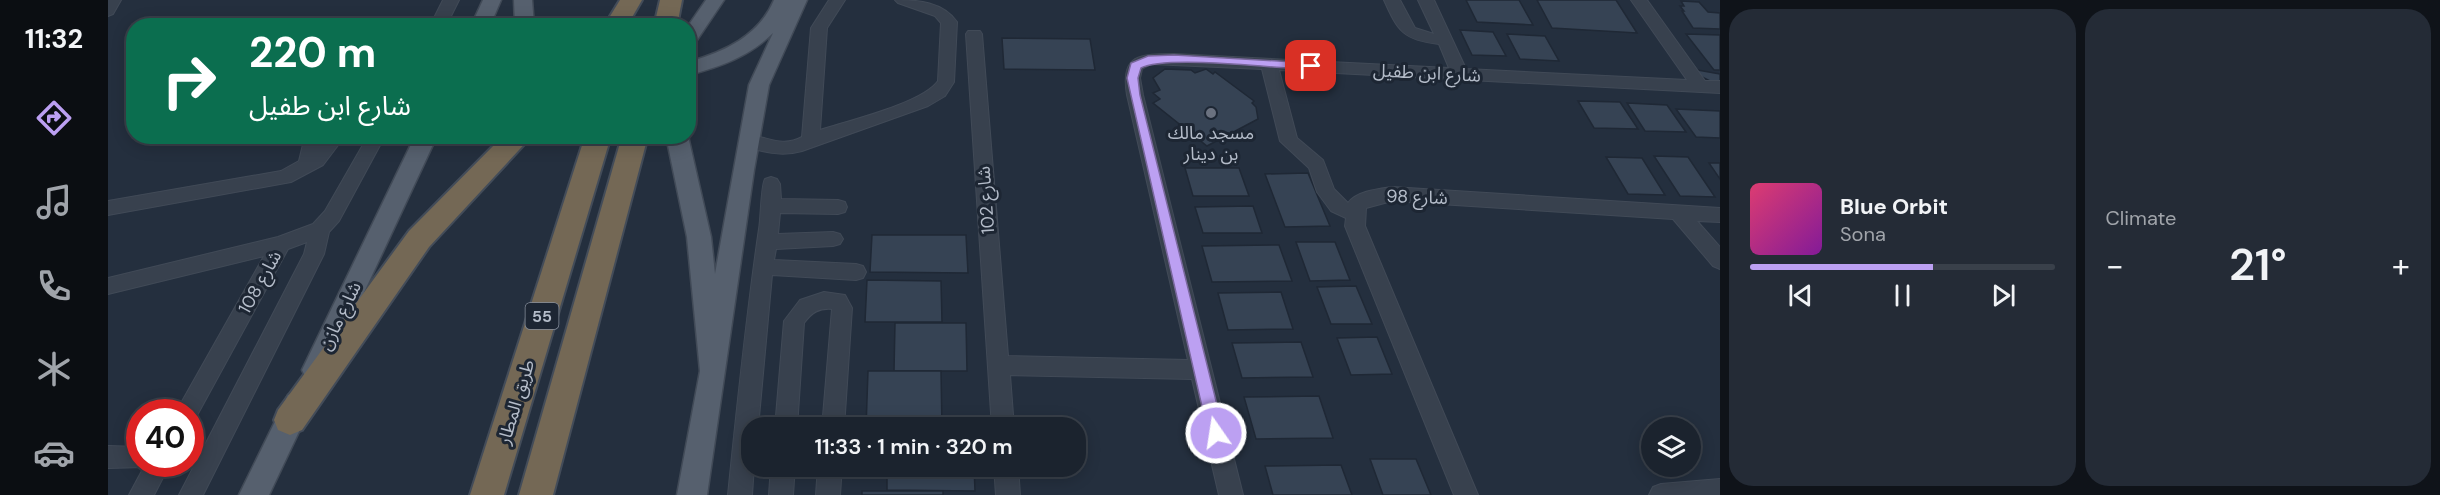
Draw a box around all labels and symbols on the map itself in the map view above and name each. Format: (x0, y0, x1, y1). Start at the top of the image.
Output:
pin (1285, 40, 1336, 91)
street label: شارع ابن طفيل (1372, 58, 1481, 90)
marker: مسجد مالك بن دينار (1204, 106, 1218, 120)
place label: مسجد مالك بن دينار (1168, 121, 1254, 166)
street label: شارع 102 (972, 165, 1002, 235)
street label: شارع 98 (1386, 184, 1448, 212)
street label: شارع 108 (233, 246, 289, 319)
street label: شارع مازن (313, 278, 369, 355)
road number: 55 (526, 303, 558, 329)
street label: طريق المطار (491, 357, 540, 448)
speed limit sign: 40 (126, 399, 204, 477)
position arrow (1184, 401, 1248, 465)

